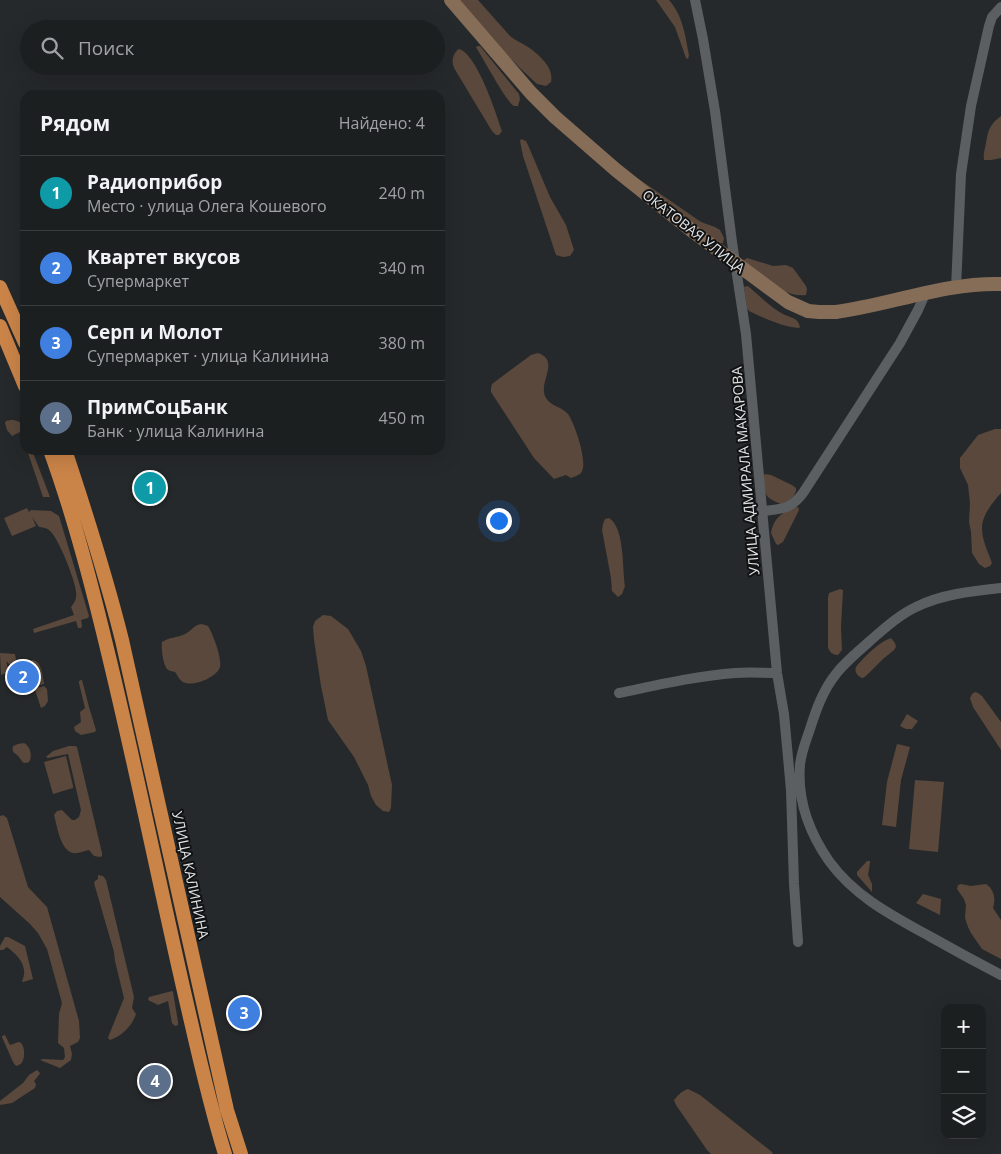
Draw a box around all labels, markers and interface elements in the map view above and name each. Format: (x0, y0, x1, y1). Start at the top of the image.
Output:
search box (20, 20, 445, 75)
icon: search (38, 34, 66, 62)
text: Поиск (78, 35, 134, 61)
text: Рядом (40, 109, 110, 137)
text: Найдено: 4 (339, 112, 425, 134)
text: Радиоприбор (87, 169, 222, 195)
text: 1 (51, 182, 61, 204)
text: 240 m (379, 182, 425, 204)
street label: ОКАТОВАЯ УЛИЦА (639, 185, 749, 277)
text: Место · улица Олега Кошевого (87, 195, 327, 217)
text: Квартет вкусов (87, 244, 240, 270)
text: 2 (51, 257, 61, 279)
text: 340 m (379, 257, 425, 279)
text: Супермаркет (87, 270, 189, 292)
text: Серп и Молот (87, 319, 223, 345)
text: 3 (51, 332, 61, 354)
text: 380 m (379, 332, 425, 354)
text: Супермаркет · улица Калинина (87, 345, 329, 367)
street label: УЛИЦА АДМИРАЛА МАКАРОВА (726, 366, 764, 576)
text: ПримСоцБанк (87, 394, 228, 420)
text: 4 (51, 407, 61, 429)
text: 450 m (379, 407, 425, 429)
text: Банк · улица Калинина (87, 420, 264, 442)
pin: 1 (134, 469, 166, 507)
your location (486, 508, 512, 534)
pin: 2 (7, 658, 39, 696)
street label: УЛИЦА КАЛИНИНА (168, 809, 214, 941)
pin: 3 (228, 994, 260, 1032)
map controls (941, 1004, 986, 1139)
button: + (941, 1004, 986, 1049)
button: − (941, 1049, 986, 1094)
pin: 4 (139, 1062, 171, 1100)
button: layers (941, 1094, 986, 1139)

